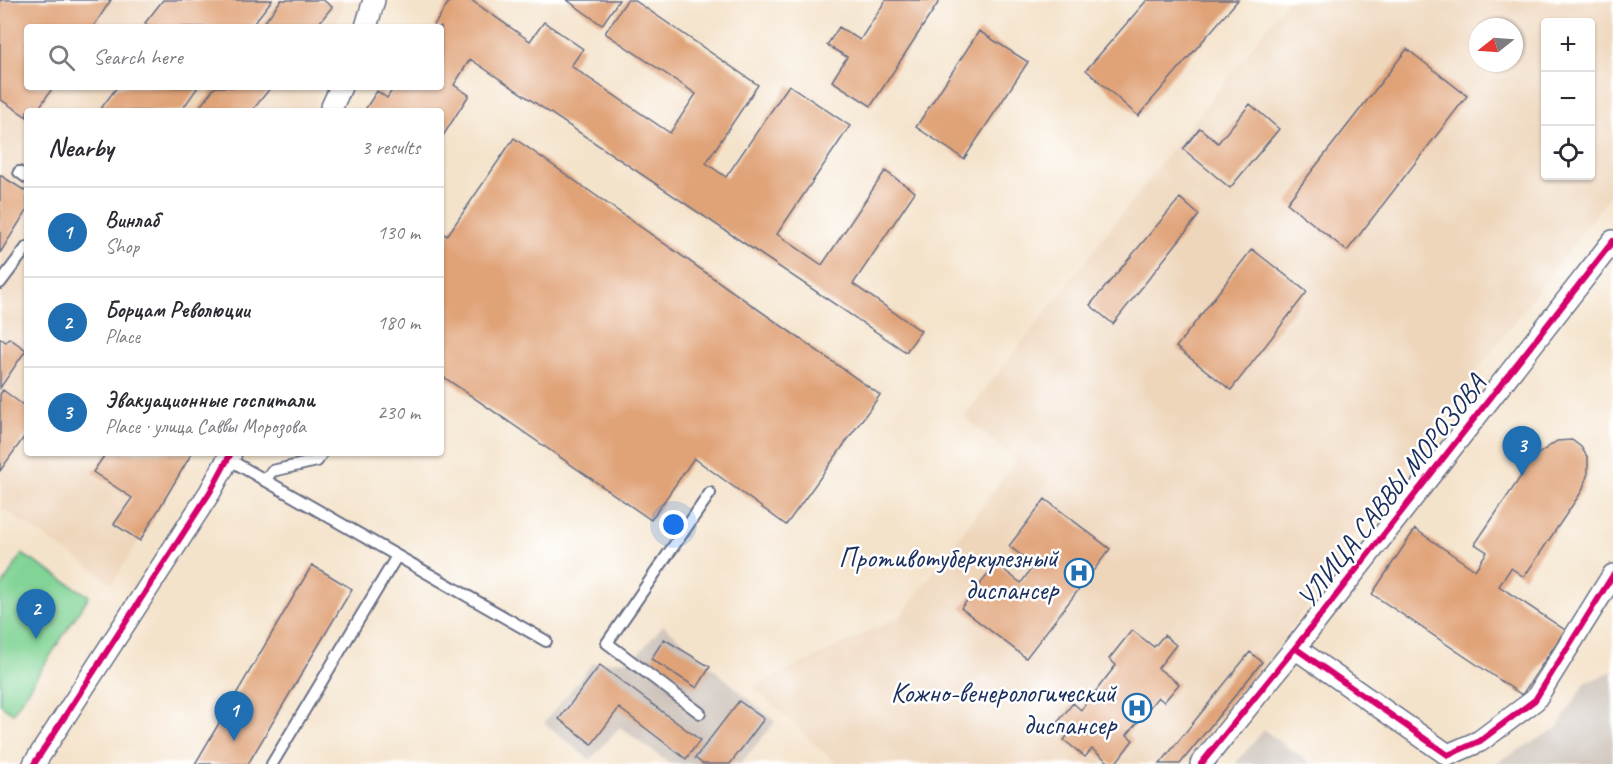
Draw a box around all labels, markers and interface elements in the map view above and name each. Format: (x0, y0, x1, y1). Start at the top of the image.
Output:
north arrow (1469, 18, 1523, 72)
map controls (1541, 18, 1595, 180)
button: + (1541, 18, 1595, 72)
search box (24, 24, 444, 90)
icon: search (45, 41, 78, 74)
text: Search here (93, 43, 183, 71)
button: − (1541, 72, 1595, 126)
button: locate (1541, 126, 1595, 180)
text: Nearby (48, 131, 113, 164)
text: 3 results (361, 135, 420, 160)
text: Винлаб (105, 206, 159, 234)
text: 1 (63, 220, 72, 245)
text: 130 m (377, 220, 420, 245)
text: Shop (105, 234, 139, 259)
text: Борцам Революции (105, 296, 250, 324)
text: 2 (63, 310, 72, 335)
text: 180 m (377, 310, 420, 335)
text: Place (105, 324, 140, 349)
street label: УЛИЦА САВВЫ МОРОЗОВА (1289, 366, 1494, 615)
text: Эвакуационные госпитали (105, 386, 315, 414)
text: 3 (63, 400, 72, 425)
text: 230 m (377, 400, 420, 425)
text: Place · улица Саввы Морозова (105, 414, 306, 439)
pin: 3 (1502, 426, 1541, 476)
your location (659, 510, 688, 539)
place label: Противотуберкулезный диспансер (838, 540, 1060, 607)
hospital icon: Противотуберкулезный диспансер (1063, 557, 1095, 589)
pin: 2 (16, 590, 56, 639)
place label: Кожно-венерологический диспансер (891, 675, 1118, 742)
pin: 1 (214, 692, 254, 741)
hospital icon: Кожно-венерологический диспансер (1121, 692, 1153, 724)

